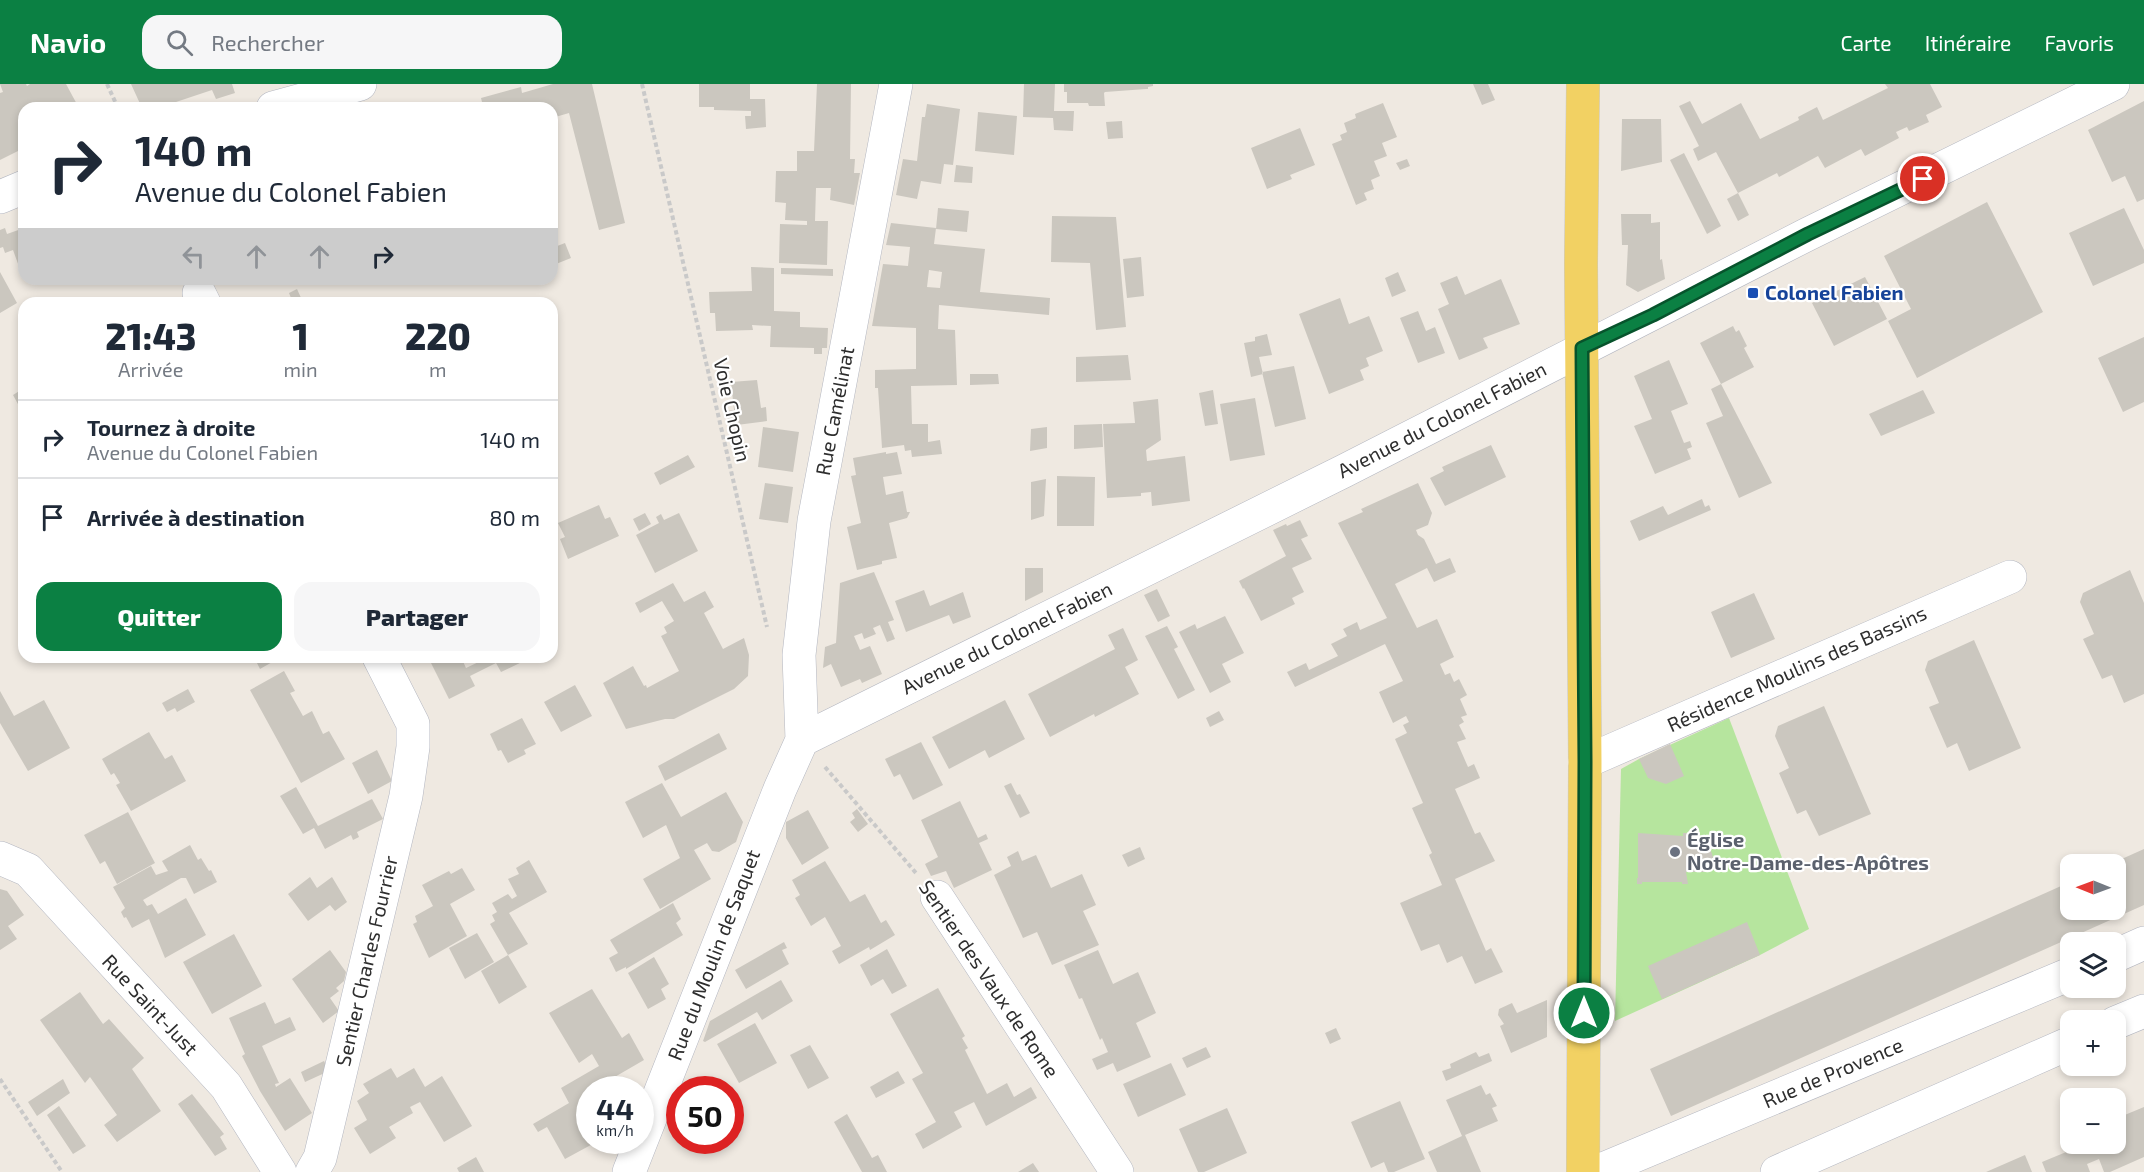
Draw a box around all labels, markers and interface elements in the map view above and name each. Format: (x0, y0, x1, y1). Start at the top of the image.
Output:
search box (142, 15, 562, 69)
text: Navio (30, 25, 106, 59)
icon: search (163, 26, 196, 59)
text: Rechercher (211, 29, 325, 55)
text: Carte (1840, 30, 1892, 55)
text: Itinéraire (1925, 30, 2011, 55)
text: Favoris (2044, 30, 2114, 55)
text: 140 m (135, 124, 252, 174)
icon: right (36, 126, 114, 204)
pin (1897, 153, 1948, 204)
icon: arrive (1906, 162, 1939, 195)
text: Avenue du Colonel Fabien (135, 175, 447, 207)
icon: left (177, 240, 210, 273)
icon: ahead (240, 240, 273, 273)
icon: ahead (303, 240, 336, 273)
icon: right (366, 240, 399, 273)
place label: Colonel Fabien (1765, 280, 1904, 304)
marker: Colonel Fabien (1746, 286, 1760, 300)
text: 21:43 (105, 314, 196, 357)
text: 1 (293, 314, 309, 357)
text: 220 (405, 314, 471, 357)
street label: Rue Camélinat (810, 344, 858, 477)
street label: Voie Chopin (709, 356, 757, 464)
street label: Avenue du Colonel Fabien (1333, 356, 1550, 482)
text: Arrivée (118, 357, 184, 381)
text: min (284, 357, 318, 381)
text: m (429, 357, 447, 381)
text: Tournez à droite (87, 414, 256, 440)
icon: right (36, 423, 69, 456)
text: 140 m (480, 426, 540, 452)
text: Avenue du Colonel Fabien (87, 440, 318, 464)
icon: arrive (36, 501, 69, 534)
text: Arrivée à destination (87, 504, 305, 530)
text: 80 m (489, 504, 540, 530)
street label: Avenue du Colonel Fabien (897, 576, 1116, 699)
button: Quitter (36, 582, 282, 651)
button: Partager (294, 582, 540, 651)
street label: Résidence Moulins des Bassins (1663, 600, 1930, 736)
place label: Église Notre-Dame-des-Apôtres (1687, 827, 1929, 874)
marker: Église Notre-Dame-des-Apôtres (1668, 845, 1682, 859)
street label: Rue du Moulin de Saquet (662, 846, 764, 1063)
street label: Sentier Charles Fourrier (330, 853, 402, 1068)
north arrow (2060, 854, 2126, 920)
map controls (2060, 854, 2126, 1154)
street label: Sentier des Vaux de Rome (915, 875, 1065, 1082)
button: layers (2060, 932, 2126, 998)
street label: Rue Saint-Just (98, 949, 204, 1060)
position arrow (1552, 981, 1616, 1045)
button: + (2060, 1010, 2126, 1076)
street label: Rue de Provence (1759, 1032, 1906, 1112)
speed limit sign: 50 (666, 1076, 744, 1154)
button: − (2060, 1088, 2126, 1154)
text: 44 (596, 1090, 634, 1126)
text: km/h (596, 1121, 634, 1139)

